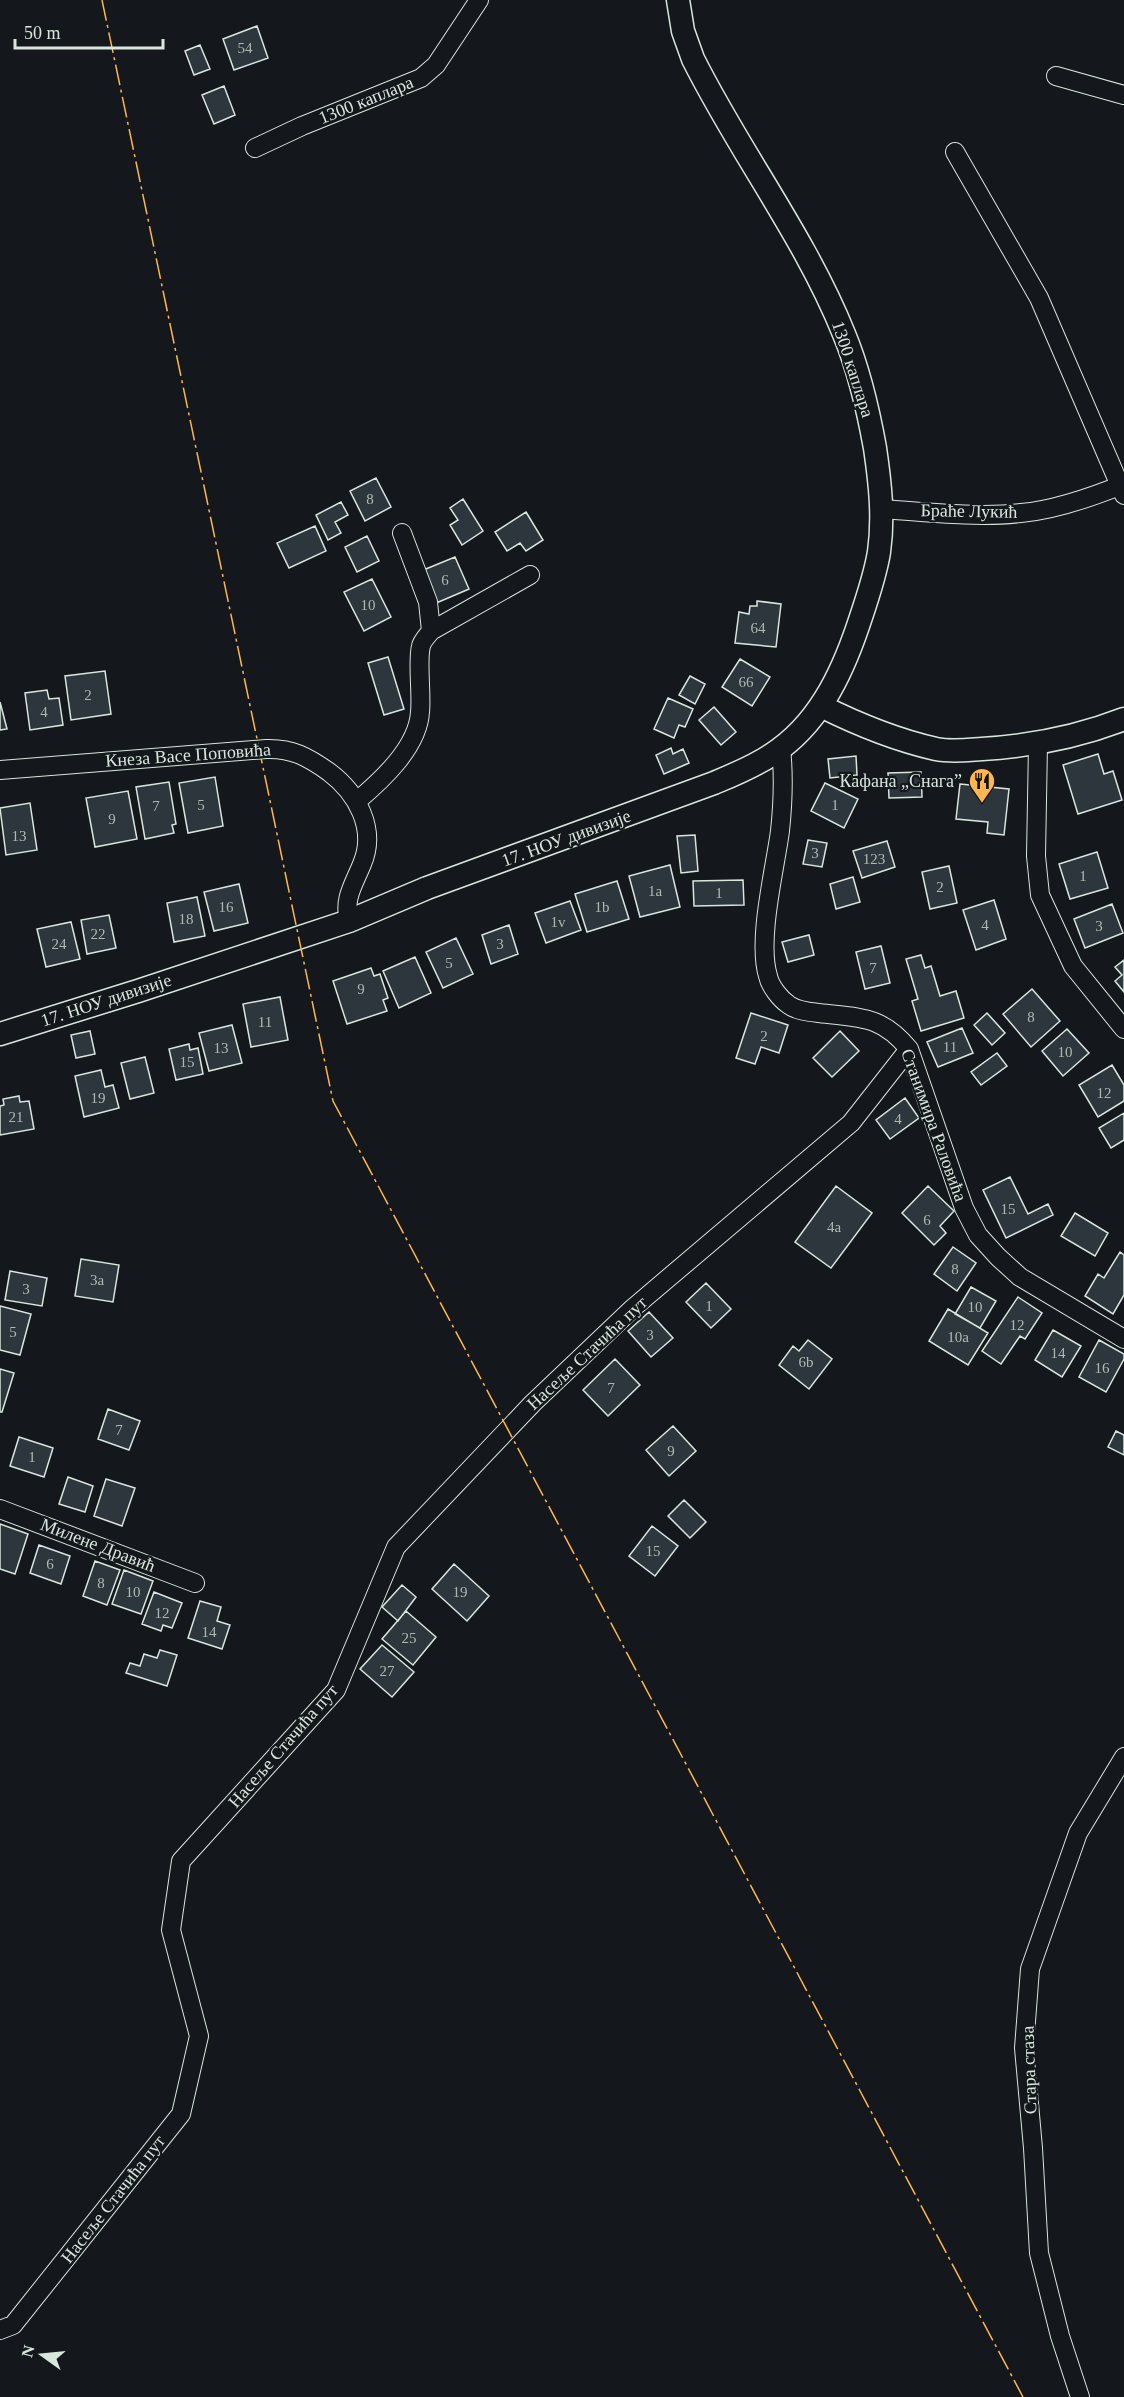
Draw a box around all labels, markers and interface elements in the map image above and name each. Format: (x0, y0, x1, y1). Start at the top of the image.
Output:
scale bar (15, 12, 164, 50)
text: 50 m (24, 23, 61, 43)
house number: 54 (238, 40, 253, 56)
street label: 1300 каплара (316, 72, 416, 128)
street label: 1300 каплара (828, 318, 878, 420)
house number: 8 (366, 491, 374, 507)
street label: Браће Лукић (920, 500, 1018, 522)
house number: 6 (441, 572, 449, 588)
house number: 10 (361, 597, 376, 613)
house number: 64 (751, 620, 766, 636)
house number: 66 (739, 674, 754, 690)
house number: 2 (84, 687, 92, 703)
house number: 4 (40, 704, 48, 720)
street label: Кнеза Васе Поповића (105, 739, 271, 771)
restaurant icon: Кафана „Снага” (967, 766, 997, 804)
place label: Кафана „Снага” (839, 771, 962, 791)
house number: 5 (197, 797, 205, 813)
house number: 1 (831, 797, 839, 813)
house number: 7 (152, 798, 160, 814)
street label: 17. НОУ дивизије (499, 805, 633, 871)
house number: 9 (108, 811, 116, 827)
house number: 13 (12, 828, 27, 844)
house number: 3 (811, 845, 819, 861)
house number: 123 (863, 851, 885, 867)
house number: 1 (1079, 868, 1087, 884)
house number: 2 (936, 879, 944, 895)
house number: 1a (648, 883, 662, 899)
house number: 1 (715, 885, 723, 901)
house number: 16 (219, 899, 234, 915)
house number: 1b (595, 899, 610, 915)
house number: 18 (179, 911, 194, 927)
house number: 1v (551, 914, 566, 930)
house number: 4 (981, 917, 989, 933)
house number: 3 (1095, 918, 1103, 934)
house number: 22 (91, 926, 106, 942)
house number: 24 (52, 936, 67, 952)
house number: 3 (496, 936, 504, 952)
house number: 5 (445, 955, 453, 971)
house number: 7 (869, 960, 877, 976)
street label: 17. НОУ дивизије (38, 969, 174, 1031)
house number: 9 (357, 981, 365, 997)
house number: 8 (1027, 1009, 1035, 1025)
house number: 11 (258, 1014, 272, 1030)
house number: 2 (760, 1028, 768, 1044)
house number: 11 (943, 1039, 957, 1055)
house number: 13 (214, 1040, 229, 1056)
house number: 10 (1058, 1044, 1073, 1060)
street label: Станимира Раловића (897, 1046, 971, 1204)
house number: 15 (180, 1054, 195, 1070)
house number: 12 (1097, 1085, 1112, 1101)
house number: 19 (91, 1090, 106, 1106)
house number: 21 (9, 1109, 24, 1125)
house number: 4 (894, 1111, 902, 1127)
house number: 15 (1001, 1201, 1016, 1217)
house number: 6 (923, 1212, 931, 1228)
house number: 4a (827, 1219, 841, 1235)
house number: 8 (951, 1261, 959, 1277)
house number: 3a (90, 1272, 104, 1288)
house number: 3 (22, 1281, 30, 1297)
street label: Насеље Стачића пут (523, 1292, 651, 1414)
house number: 1 (705, 1298, 713, 1314)
house number: 10 (968, 1299, 983, 1315)
house number: 12 (1010, 1317, 1025, 1333)
house number: 5 (9, 1324, 17, 1340)
house number: 3 (646, 1327, 654, 1343)
house number: 10a (947, 1329, 969, 1345)
house number: 14 (1051, 1345, 1066, 1361)
house number: 6b (799, 1354, 814, 1370)
house number: 16 (1095, 1360, 1110, 1376)
house number: 7 (607, 1380, 615, 1396)
house number: 7 (115, 1422, 123, 1438)
house number: 9 (667, 1443, 675, 1459)
house number: 1 (28, 1449, 36, 1465)
street label: Милене Дравић (38, 1514, 158, 1576)
house number: 15 (646, 1543, 661, 1559)
house number: 6 (46, 1556, 54, 1572)
house number: 8 (97, 1575, 105, 1591)
house number: 10 (126, 1584, 141, 1600)
house number: 19 (453, 1584, 468, 1600)
house number: 12 (155, 1605, 170, 1621)
house number: 14 (202, 1624, 217, 1640)
house number: 25 (402, 1630, 417, 1646)
house number: 27 (380, 1663, 395, 1679)
street label: Насеље Стачића пут (224, 1680, 342, 1812)
street label: Стара стаза (1017, 2025, 1041, 2115)
street label: Насеље Стачића пут (57, 2131, 169, 2267)
north arrow (12, 2325, 72, 2385)
text: N (18, 2343, 38, 2359)

